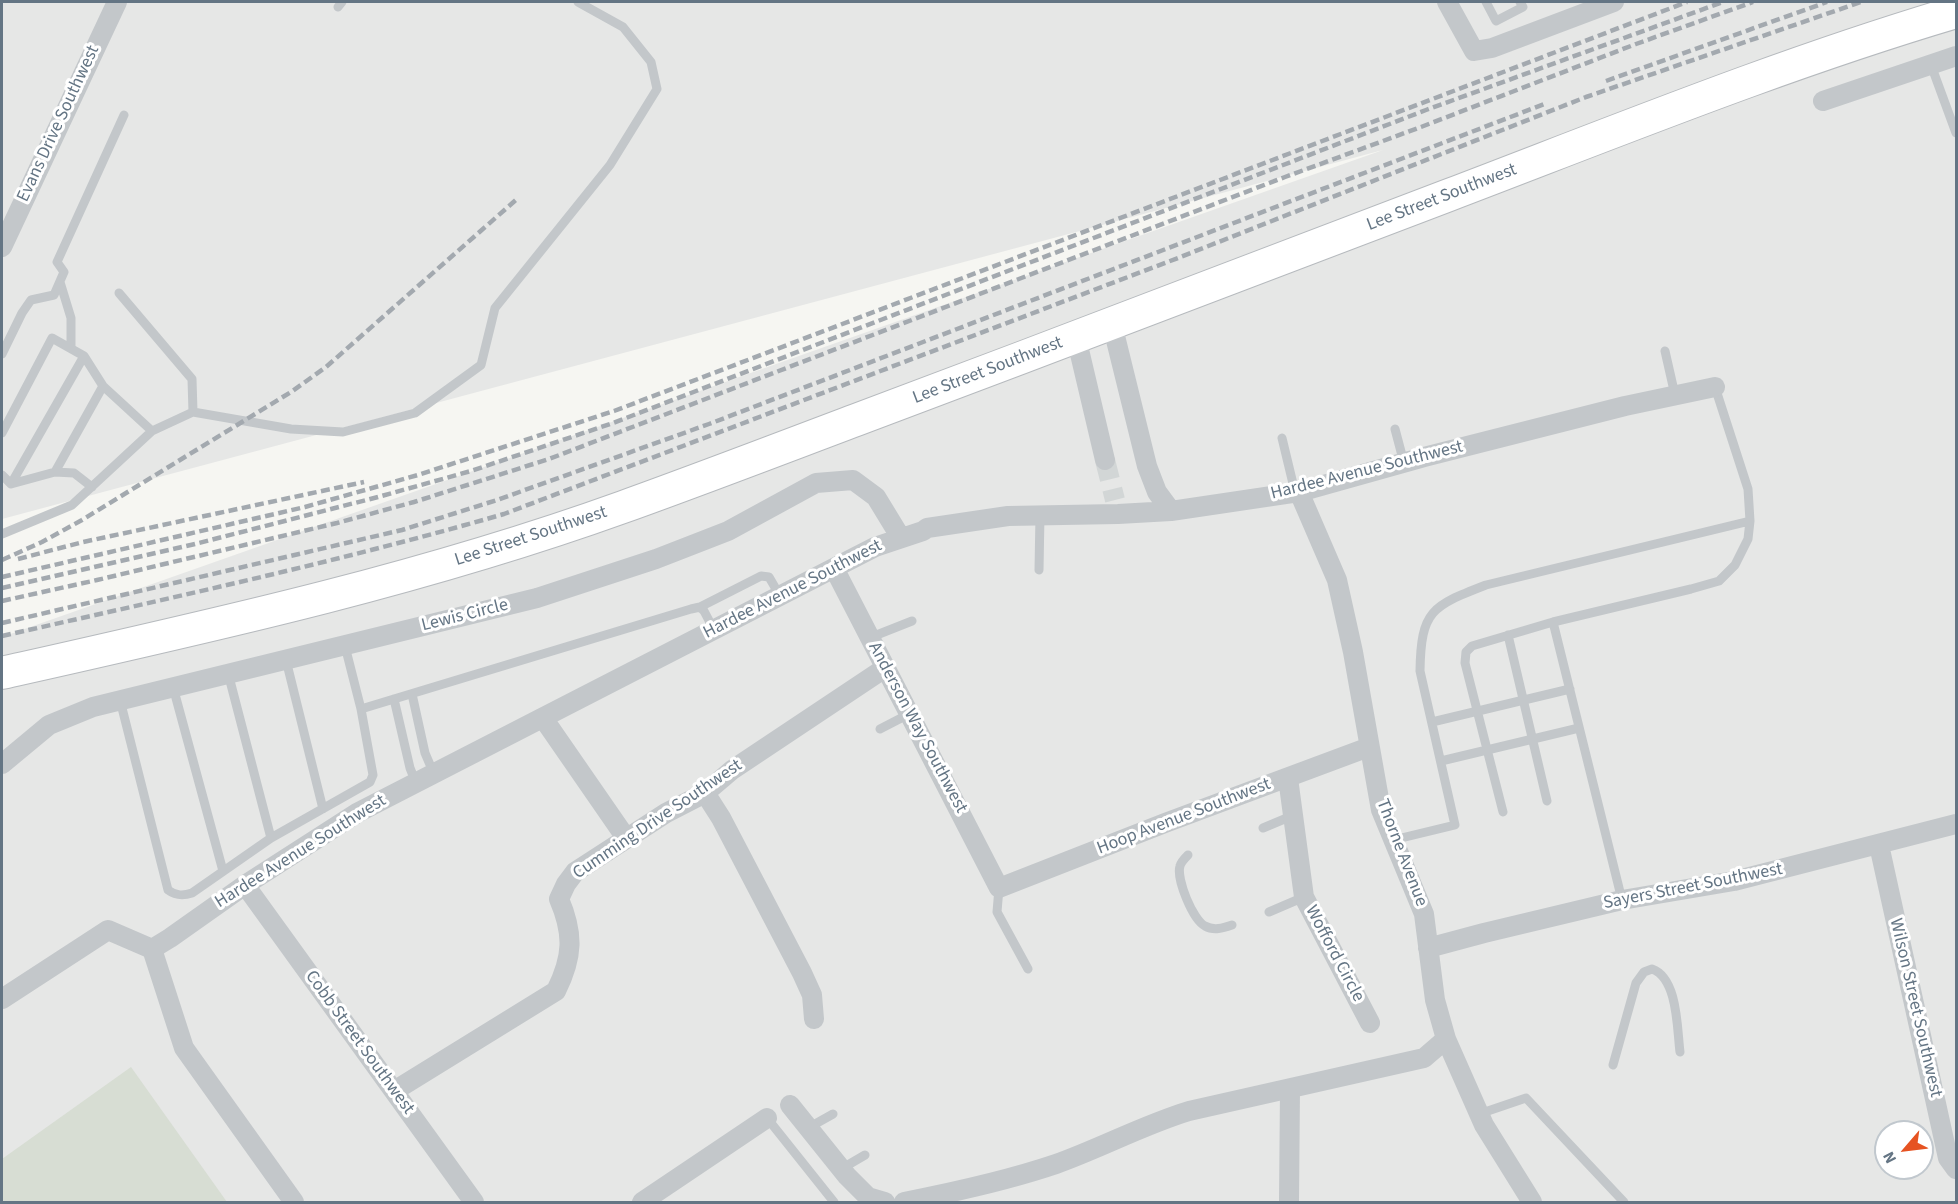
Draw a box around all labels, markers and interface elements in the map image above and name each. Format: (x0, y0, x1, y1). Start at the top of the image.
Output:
street label: Evans Drive Southwest (13, 42, 105, 206)
street label: Lee Street Southwest (1364, 159, 1520, 237)
street label: Lee Street Southwest (910, 332, 1066, 410)
street label: Hardee Avenue Southwest (1269, 437, 1465, 505)
street label: Lee Street Southwest (452, 502, 610, 572)
street label: Hardee Avenue Southwest (700, 536, 886, 644)
street label: Lewis Circle (419, 595, 511, 637)
street label: Anderson Way Southwest (863, 639, 971, 817)
street label: Cumming Drive Southwest (569, 755, 747, 885)
street label: Hoop Avenue Southwest (1094, 774, 1274, 860)
street label: Hardee Avenue Southwest (212, 791, 390, 913)
street label: Thorne Avenue (1371, 796, 1431, 910)
street label: Sayers Street Southwest (1602, 859, 1784, 915)
street label: Wofford Circle (1300, 902, 1368, 1006)
street label: Wilson Street Southwest (1884, 917, 1946, 1099)
street label: Cobb Street Southwest (300, 967, 418, 1119)
north arrow (1874, 1120, 1934, 1180)
text: N (1878, 1148, 1902, 1167)

